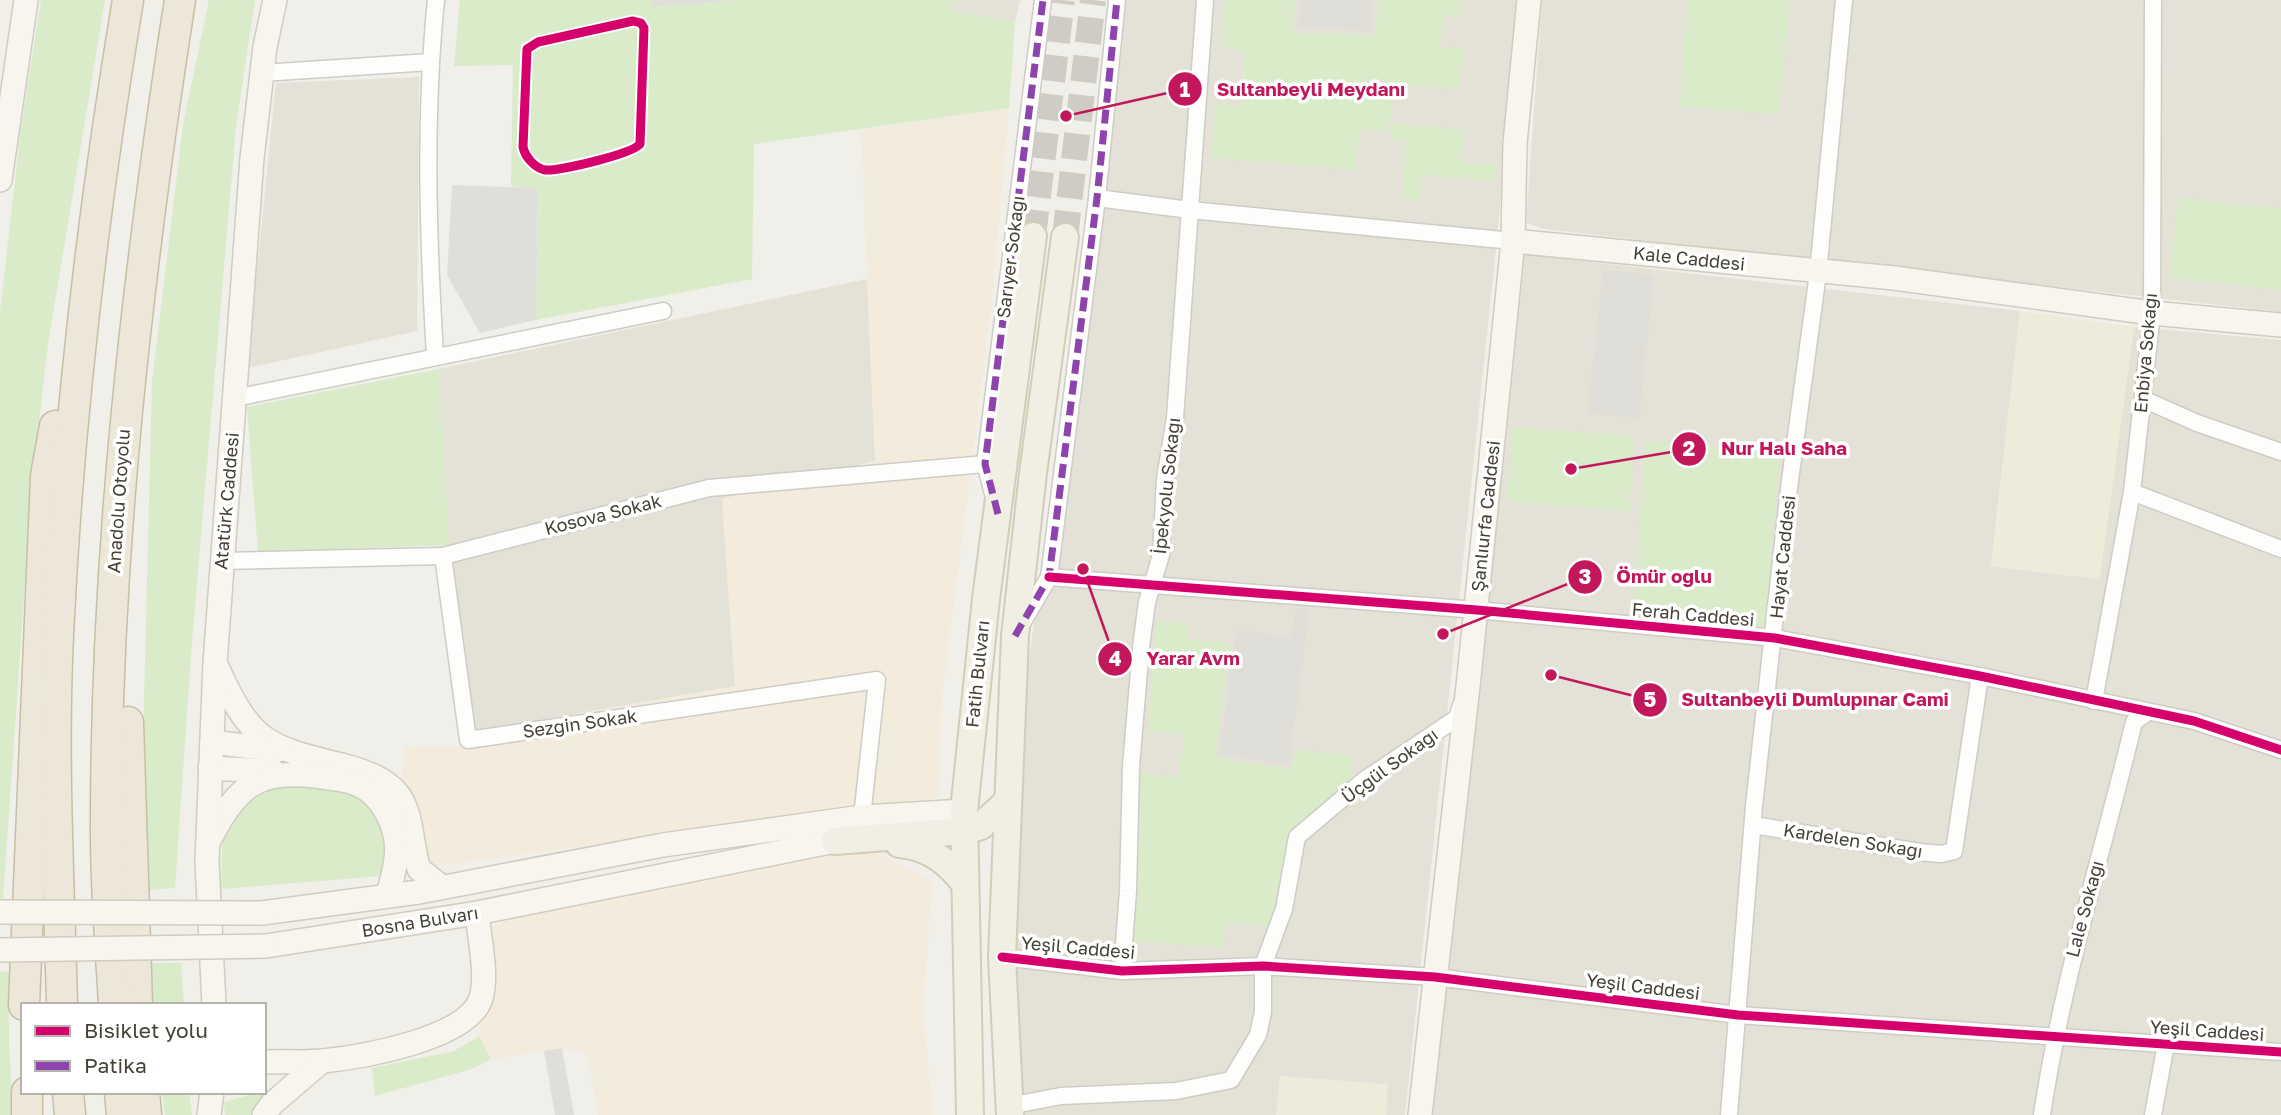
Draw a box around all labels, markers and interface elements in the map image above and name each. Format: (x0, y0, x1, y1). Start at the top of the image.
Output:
callout: Sultanbeyli Meydanı (1167, 69, 1419, 109)
text: 1 (1180, 76, 1191, 102)
text: Sultanbeyli Meydanı (1217, 77, 1405, 100)
street label: Sarıyer Sokağı (992, 194, 1028, 320)
street label: Kale Caddesi (1632, 241, 1746, 275)
street label: Enbiya Sokağı (2129, 292, 2161, 414)
street label: İpekyolu Sokağı (1148, 416, 1184, 555)
street label: Anadolu Otoyolu (102, 428, 134, 574)
callout: Nur Halı Saha (1672, 429, 1861, 469)
street label: Atatürk Caddesi (209, 431, 243, 570)
text: 2 (1683, 435, 1696, 461)
text: Nur Halı Saha (1721, 436, 1847, 459)
street label: Şanlıurfa Caddesi (1466, 439, 1504, 593)
street label: Kosova Sokak (542, 489, 663, 539)
street label: Hayat Caddesi (1765, 494, 1799, 620)
callout: Ömür oğlu (1567, 557, 1726, 597)
text: 3 (1579, 563, 1591, 589)
text: Ömür oğlu (1616, 564, 1712, 587)
street label: Ferah Caddesi (1631, 598, 1755, 630)
street label: Fatih Bulvarı (960, 619, 994, 729)
callout: Yarar Avm (1098, 639, 1254, 679)
text: 4 (1108, 645, 1122, 671)
text: Yarar Avm (1146, 646, 1240, 669)
callout: Sultanbeyli Dumlupınar Cami (1633, 680, 1963, 720)
text: 5 (1644, 686, 1657, 712)
text: Sultanbeyli Dumlupınar Cami (1681, 687, 1949, 710)
street label: Sezgin Sokak (521, 704, 638, 742)
street label: Üçgül Sokağı (1337, 723, 1442, 807)
street label: Kardelen Sokağı (1782, 818, 1924, 862)
street label: Lale Sokağı (2061, 858, 2108, 960)
street label: Bosna Bulvarı (360, 901, 480, 941)
street label: Yeşil Caddesi (1020, 931, 1136, 963)
street label: Yeşil Caddesi (1585, 968, 1701, 1004)
legend (21, 1003, 266, 1094)
street label: Yeşil Caddesi (2149, 1015, 2265, 1045)
text: Bisiklet yolu (84, 1017, 208, 1043)
text: Patika (84, 1052, 147, 1078)

